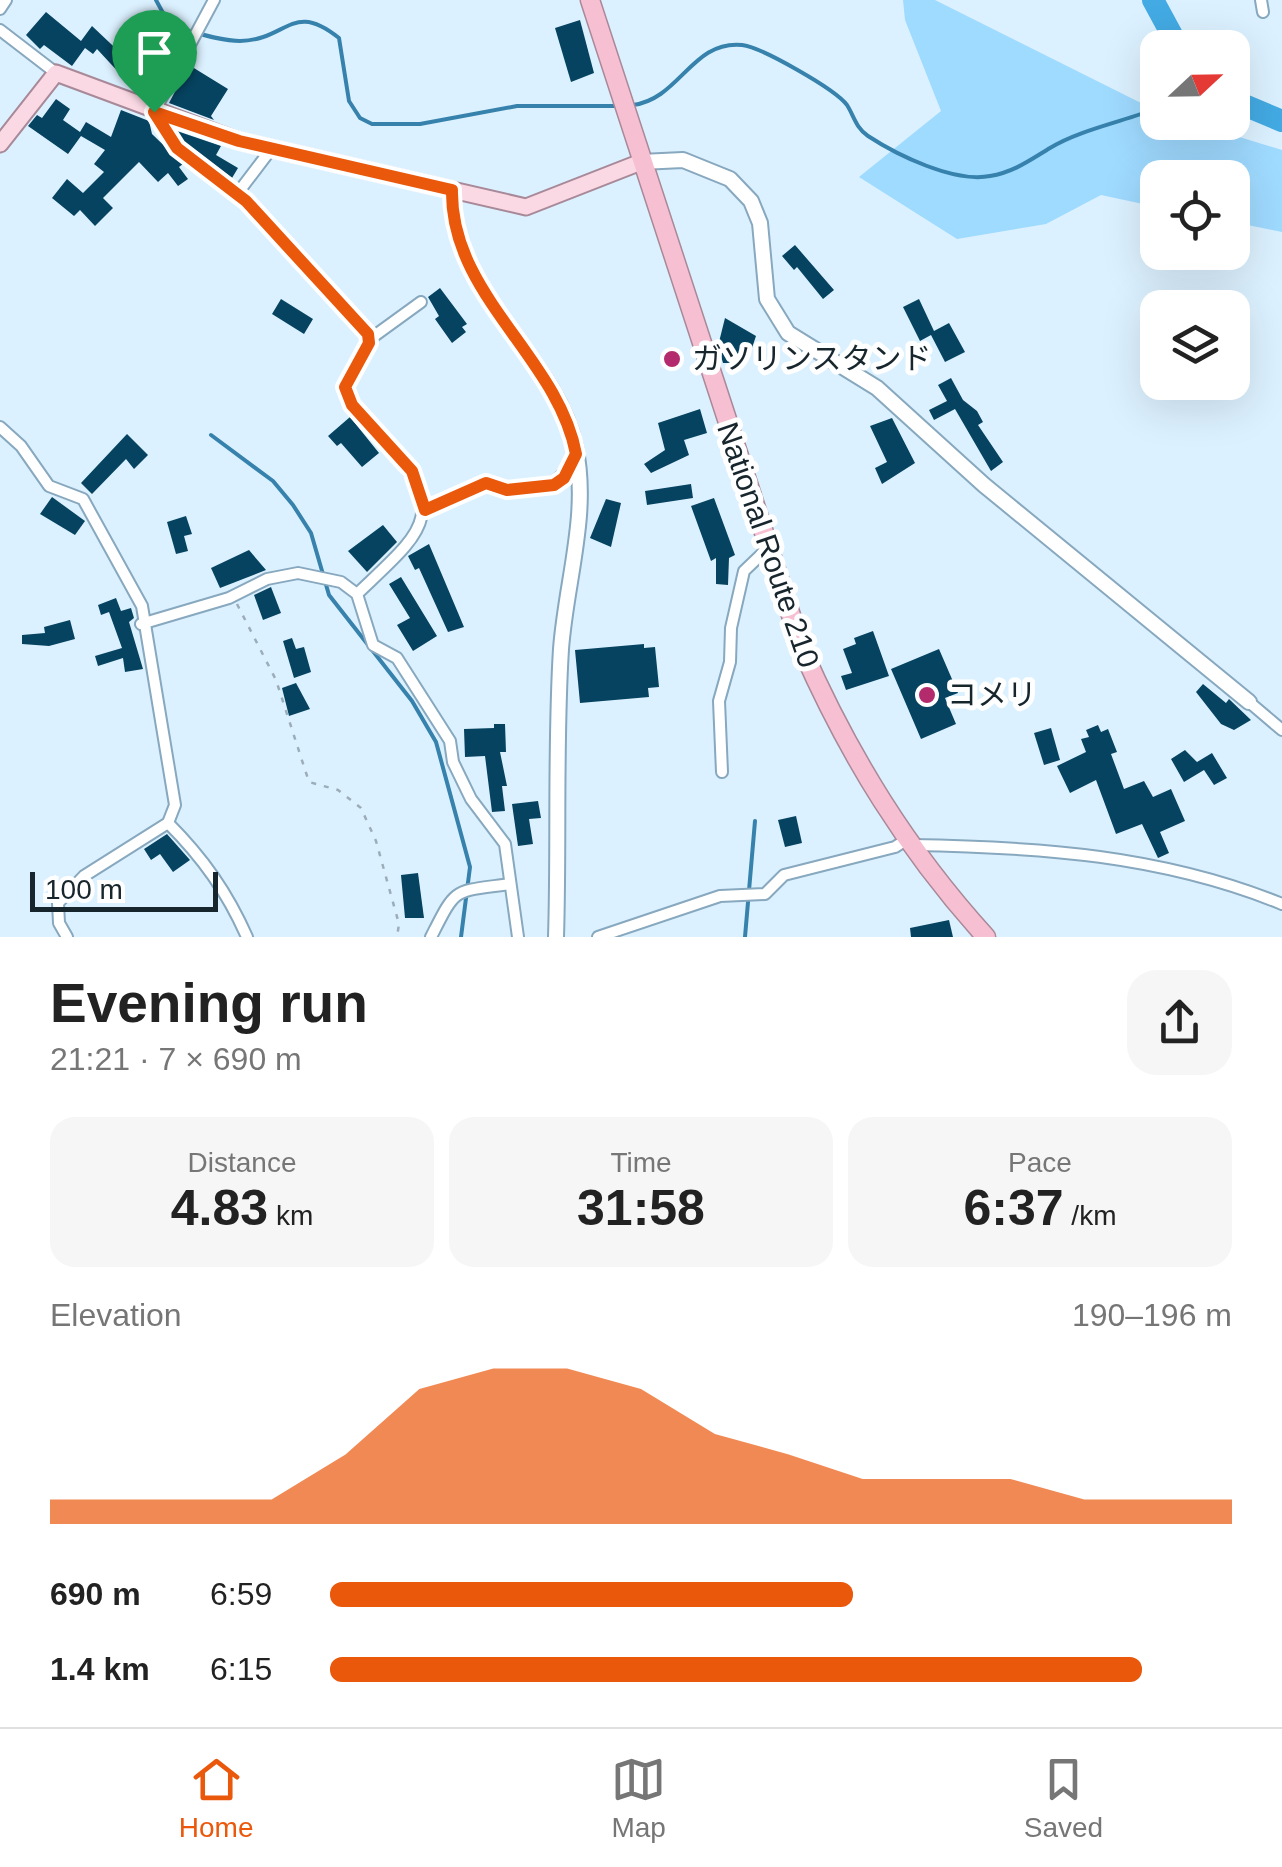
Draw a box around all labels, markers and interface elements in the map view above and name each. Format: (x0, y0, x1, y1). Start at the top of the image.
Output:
pin (112, 10, 197, 113)
icon: arrive (127, 25, 182, 80)
north arrow (1140, 30, 1250, 140)
map controls (1140, 30, 1250, 400)
button: locate (1140, 160, 1250, 270)
button: layers (1140, 290, 1250, 400)
place label: ガソリンスタンド (692, 342, 931, 375)
marker: ガソリンスタンド (661, 348, 683, 370)
street label: National Route 210 (711, 418, 826, 672)
place label: コメリ (947, 678, 1037, 711)
marker: コメリ (916, 684, 938, 706)
scale bar (30, 867, 218, 911)
text: 100 m (45, 874, 123, 905)
button: share (1127, 970, 1232, 1075)
text: Evening run (50, 972, 368, 1034)
text: 21:21 · 7 × 690 m (50, 1041, 302, 1077)
text: Distance (188, 1147, 296, 1178)
text: Time (610, 1147, 672, 1178)
text: Pace (1008, 1147, 1072, 1178)
text: 4.83 (171, 1180, 268, 1236)
text: 31:58 (577, 1180, 705, 1236)
text: 6:37 (964, 1180, 1064, 1236)
text: km (268, 1200, 313, 1231)
text: /km (1064, 1200, 1116, 1231)
text: Elevation (50, 1297, 182, 1333)
text: 190–196 m (1072, 1297, 1232, 1333)
text: 690 m (50, 1576, 141, 1612)
text: 6:59 (210, 1576, 272, 1612)
text: 1.4 km (50, 1651, 150, 1687)
text: 6:15 (210, 1651, 272, 1687)
tab: Home (179, 1752, 254, 1844)
tab: Map (611, 1752, 666, 1844)
tab: Saved (1024, 1752, 1103, 1844)

